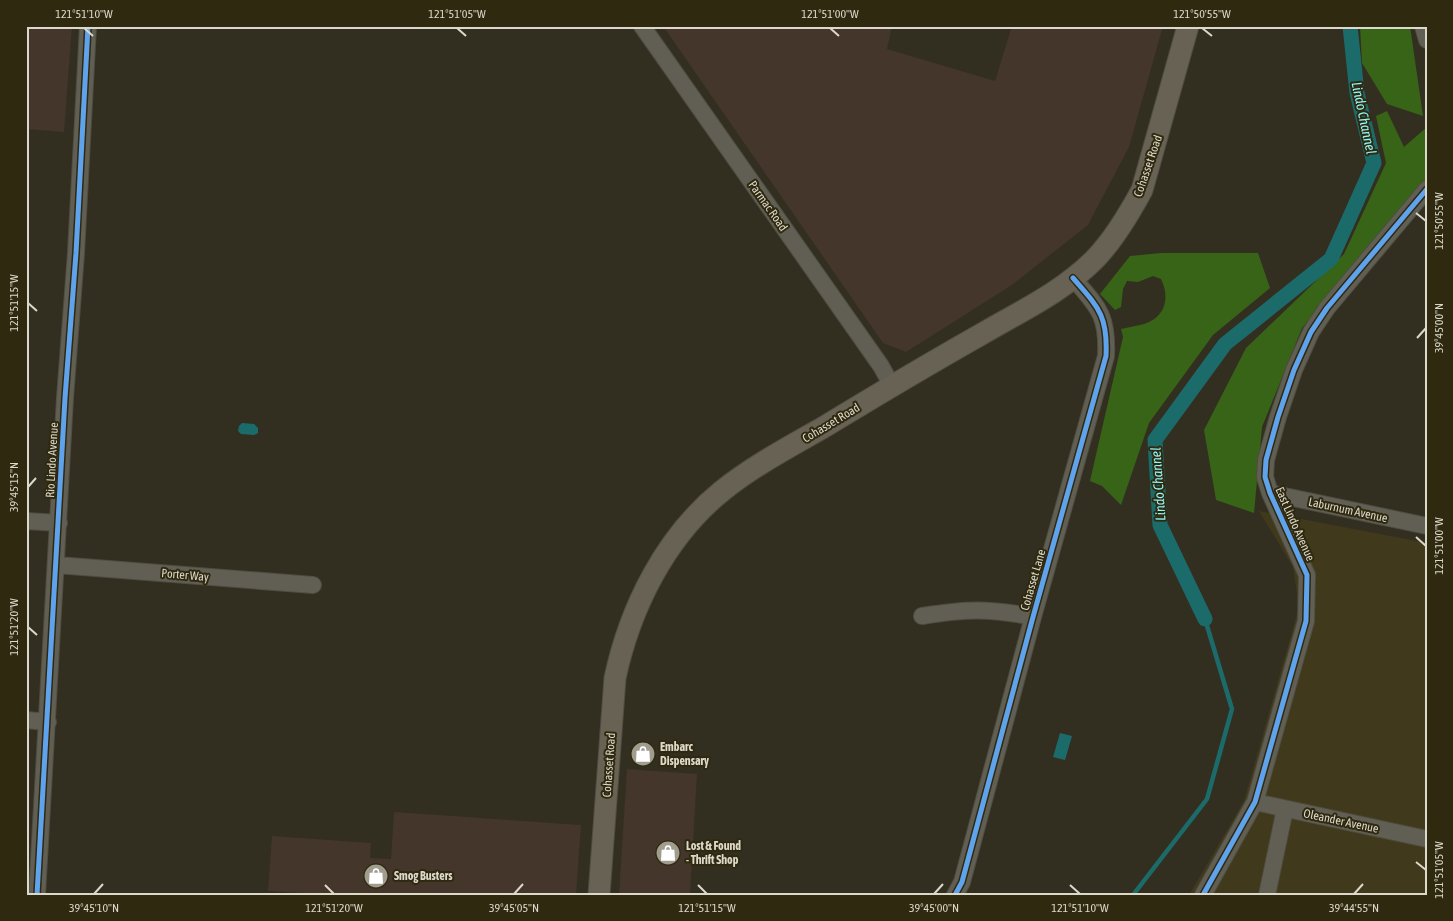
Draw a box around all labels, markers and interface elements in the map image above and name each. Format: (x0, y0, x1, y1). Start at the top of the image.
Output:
text: 121°51'10"W (55, 7, 113, 21)
text: 121°51'05"W (428, 7, 486, 21)
text: 121°51'00"W (801, 7, 859, 21)
text: 121°50'55"W (1173, 7, 1231, 21)
water label: Lindo Channel (1349, 80, 1380, 156)
street label: Cohasset Road (1131, 133, 1165, 199)
street label: Parmac Road (746, 178, 790, 234)
text: 121°50'55"W (1432, 192, 1446, 250)
text: 121°51'15"W (7, 274, 21, 332)
text: 39°45'00"N (1432, 303, 1446, 353)
street label: Cohasset Road (800, 400, 862, 446)
street label: Rio Lindo Avenue (43, 422, 61, 498)
water label: Lindo Channel (1147, 446, 1169, 521)
text: 39°45'15"N (7, 462, 21, 512)
street label: East Lindo Avenue (1272, 485, 1318, 563)
street label: Laburnum Avenue (1307, 495, 1389, 525)
text: 121°51'00"W (1432, 517, 1446, 575)
street label: Cohasset Lane (1018, 548, 1048, 612)
street label: Porter Way (161, 566, 209, 584)
text: 121°51'20"W (7, 598, 21, 656)
street label: Cohasset Road (600, 732, 618, 798)
place label: Embarc Dispensary (660, 740, 709, 768)
shop icon: Embarc Dispensary (630, 741, 656, 767)
street label: Oleander Avenue (1302, 806, 1380, 836)
place label: Lost & Found - Thrift Shop (686, 839, 741, 867)
shop icon: Lost & Found - Thrift Shop (655, 840, 681, 866)
text: 121°51'05"W (1432, 841, 1446, 899)
shop icon: Smog Busters (363, 863, 389, 889)
place label: Smog Busters (394, 869, 453, 883)
text: 39°45'10"N (69, 901, 119, 915)
text: 121°51'20"W (305, 901, 363, 915)
text: 39°45'05"N (489, 901, 539, 915)
text: 121°51'15"W (678, 901, 736, 915)
text: 39°45'00"N (909, 901, 959, 915)
text: 121°51'10"W (1051, 901, 1109, 915)
text: 39°44'55"N (1329, 901, 1379, 915)

